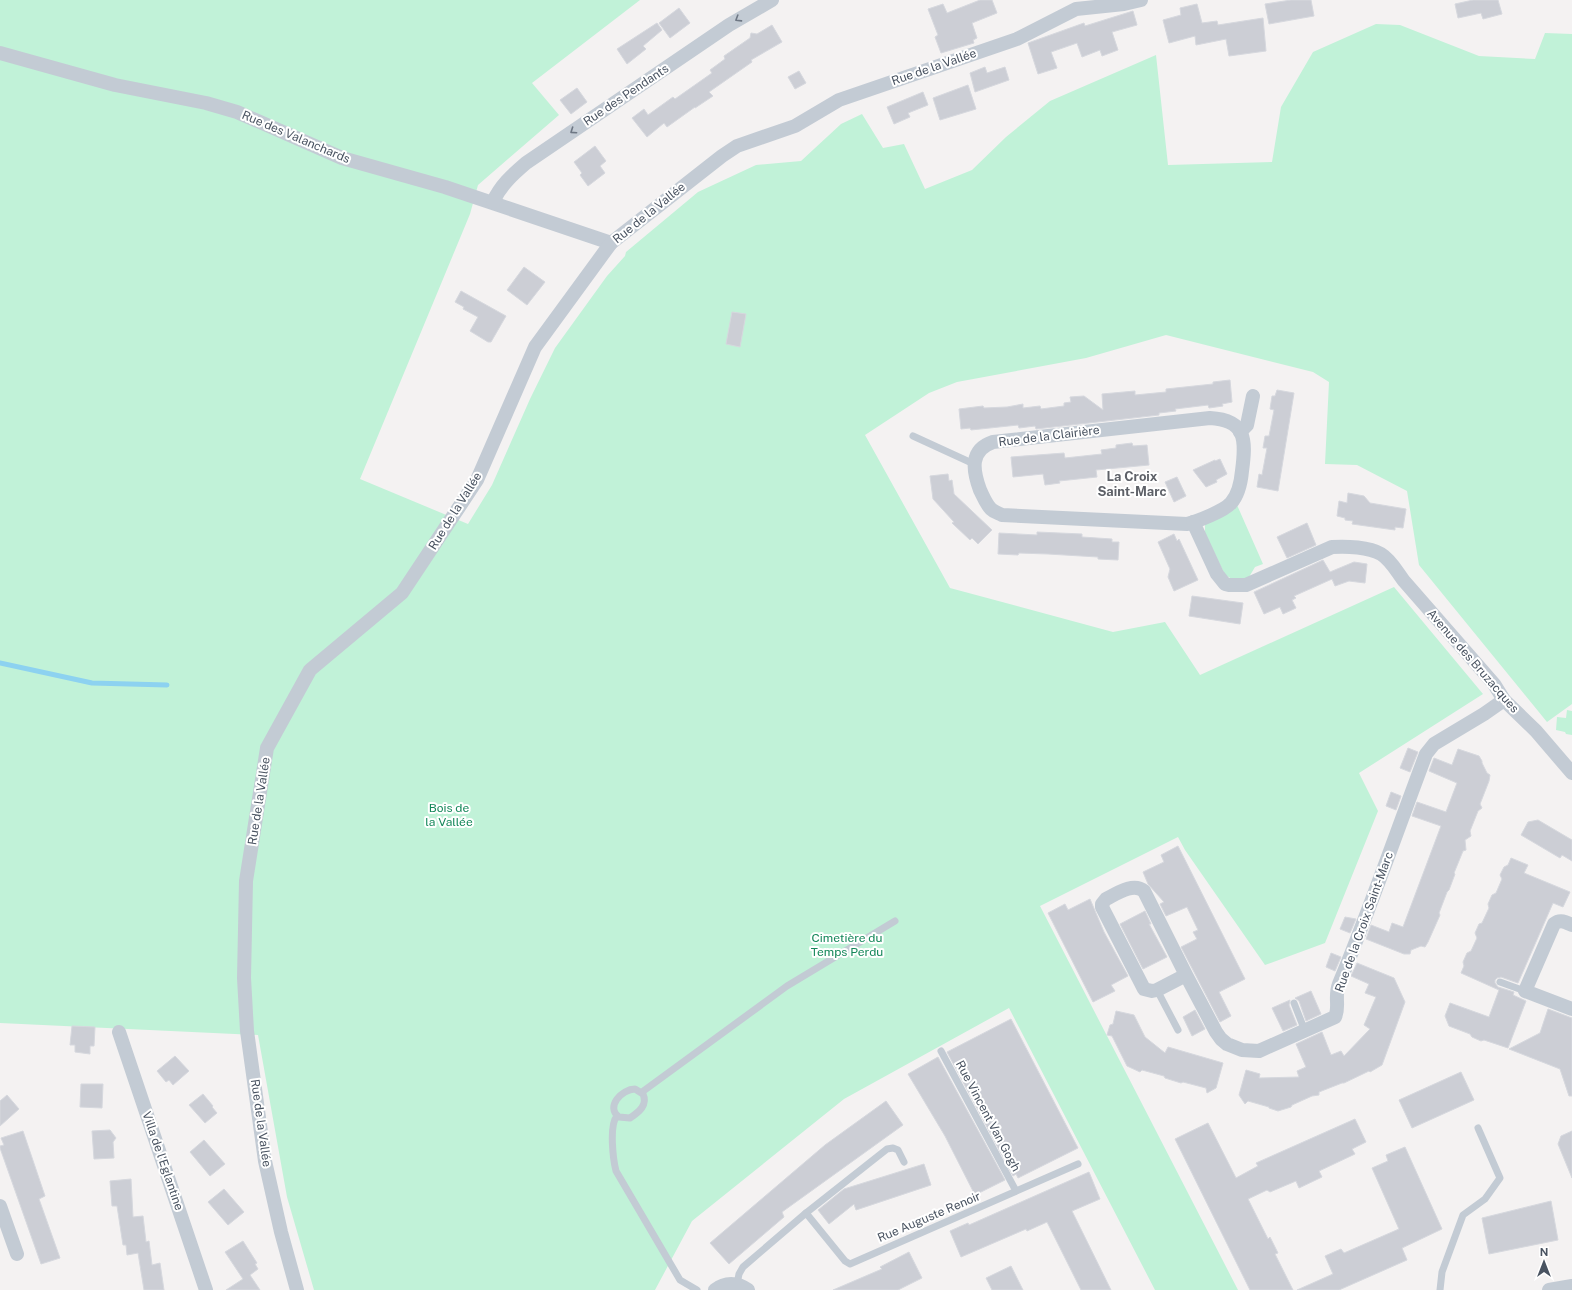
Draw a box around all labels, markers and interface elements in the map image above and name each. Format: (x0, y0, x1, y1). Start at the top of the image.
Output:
one-way arrow (735, 14, 742, 22)
street label: Rue de la Vallée (890, 46, 978, 88)
street label: Rue des Pendants (581, 61, 671, 129)
street label: Rue des Valanchards (240, 108, 352, 166)
one-way arrow (570, 126, 577, 133)
street label: Rue de la Vallée (610, 180, 688, 246)
street label: Rue de la Clairière (998, 423, 1101, 449)
district label: La Croix Saint-Marc (1097, 469, 1167, 499)
street label: Rue de la Vallée (426, 470, 485, 552)
street label: Avenue des Bruzacques (1424, 606, 1522, 716)
street label: Rue de la Vallée (245, 756, 273, 846)
park label: Bois de la Vallée (425, 801, 473, 829)
street label: Rue de la Croix Saint-Marc (1332, 850, 1396, 994)
park label: Cimetière du Temps Perdu (811, 931, 883, 959)
street label: Rue Vincent Van Gogh (953, 1058, 1023, 1174)
street label: Rue de la Vallée (248, 1078, 274, 1168)
street label: Villa de l'Eglantine (140, 1110, 187, 1212)
street label: Rue Auguste Renoir (875, 1189, 983, 1245)
north arrow (1524, 1242, 1564, 1282)
text: N (1540, 1246, 1548, 1258)

